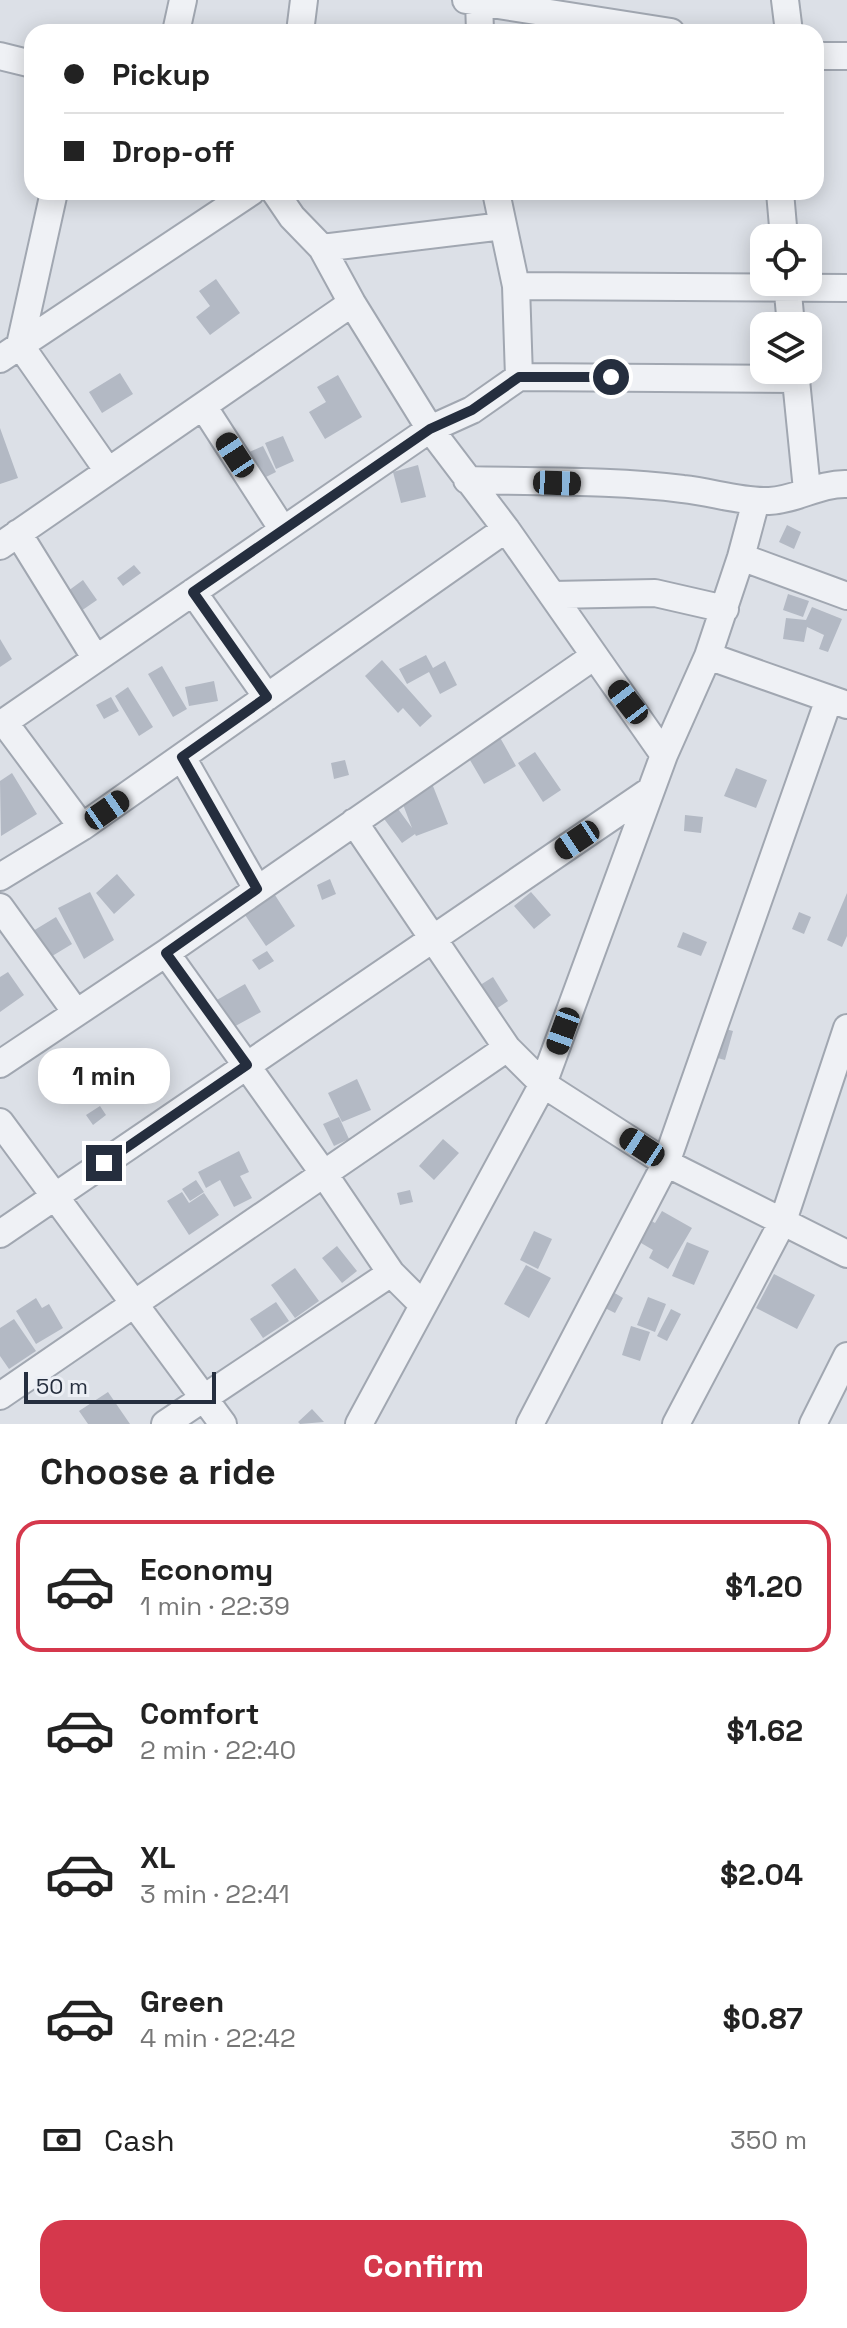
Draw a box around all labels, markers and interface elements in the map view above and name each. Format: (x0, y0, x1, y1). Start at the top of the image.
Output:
text: Pickup (112, 55, 210, 94)
text: Drop-off (112, 132, 235, 171)
map controls (750, 224, 822, 384)
button: locate (750, 224, 822, 296)
button: layers (750, 312, 822, 384)
route start (593, 359, 629, 395)
car (212, 428, 258, 482)
car (533, 470, 581, 496)
car (604, 676, 652, 728)
car (80, 786, 134, 834)
car (550, 817, 604, 863)
car (544, 1004, 582, 1058)
callout: 1 min (38, 1047, 170, 1103)
text: 1 min (72, 1059, 136, 1093)
car (615, 1124, 669, 1170)
route end (86, 1145, 122, 1181)
scale bar (24, 1368, 216, 1404)
text: 50 m (36, 1372, 88, 1400)
text: Choose a ride (40, 1449, 276, 1495)
icon: car (44, 1550, 116, 1622)
text: Economy (140, 1550, 273, 1589)
text: $1.20 (725, 1567, 803, 1606)
text: 1 min · 22:39 (140, 1589, 290, 1623)
icon: car (44, 1694, 116, 1766)
text: Comfort (140, 1694, 259, 1733)
text: $1.62 (726, 1711, 803, 1750)
text: 2 min · 22:40 (140, 1733, 296, 1767)
icon: car (44, 1838, 116, 1910)
text: XL (140, 1838, 176, 1877)
text: $2.04 (720, 1855, 803, 1894)
text: 3 min · 22:41 (140, 1877, 290, 1911)
icon: car (44, 1982, 116, 2054)
text: Green (140, 1982, 224, 2021)
text: $0.87 (722, 1999, 803, 2038)
text: 4 min · 22:42 (140, 2021, 296, 2055)
icon: cash (40, 2118, 84, 2162)
text: Cash (104, 2121, 175, 2160)
text: 350 m (730, 2123, 807, 2157)
button: Confirm (40, 2220, 807, 2312)

